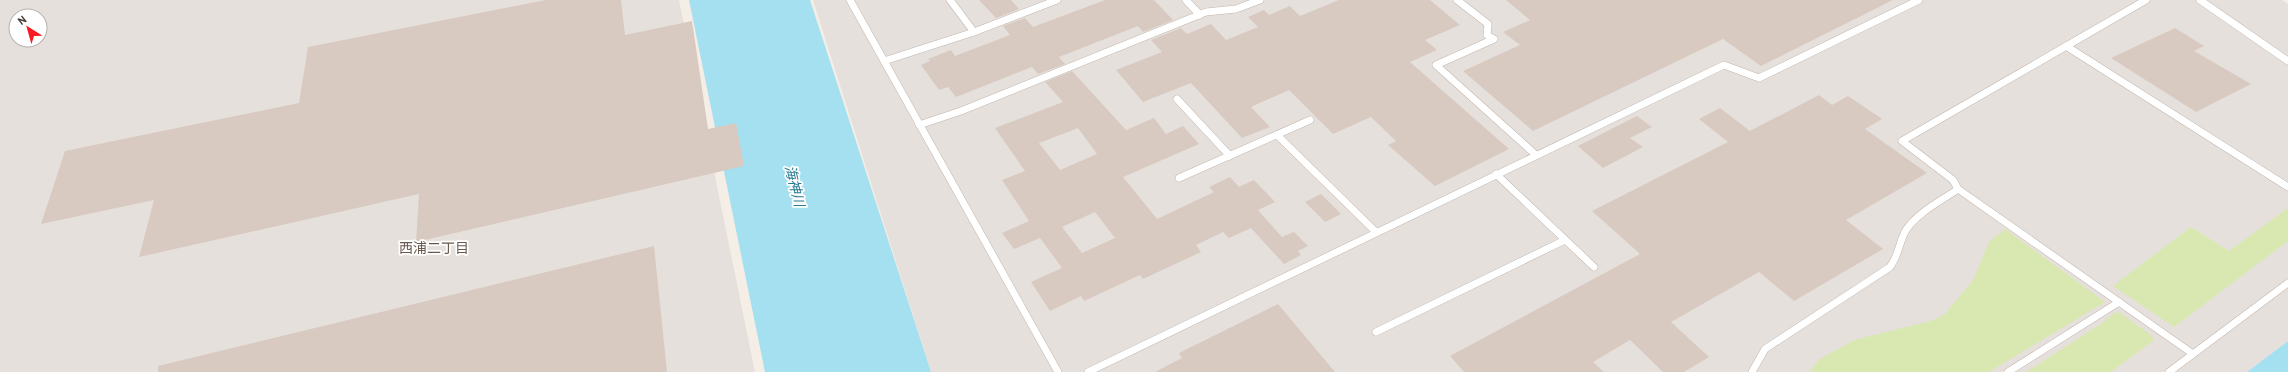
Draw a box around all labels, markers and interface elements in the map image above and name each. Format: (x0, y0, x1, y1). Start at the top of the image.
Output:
north arrow (8, 8, 48, 48)
text: N (15, 12, 29, 28)
water label: 海神川 (781, 163, 809, 210)
district label: 西浦二丁目 (399, 239, 469, 257)

